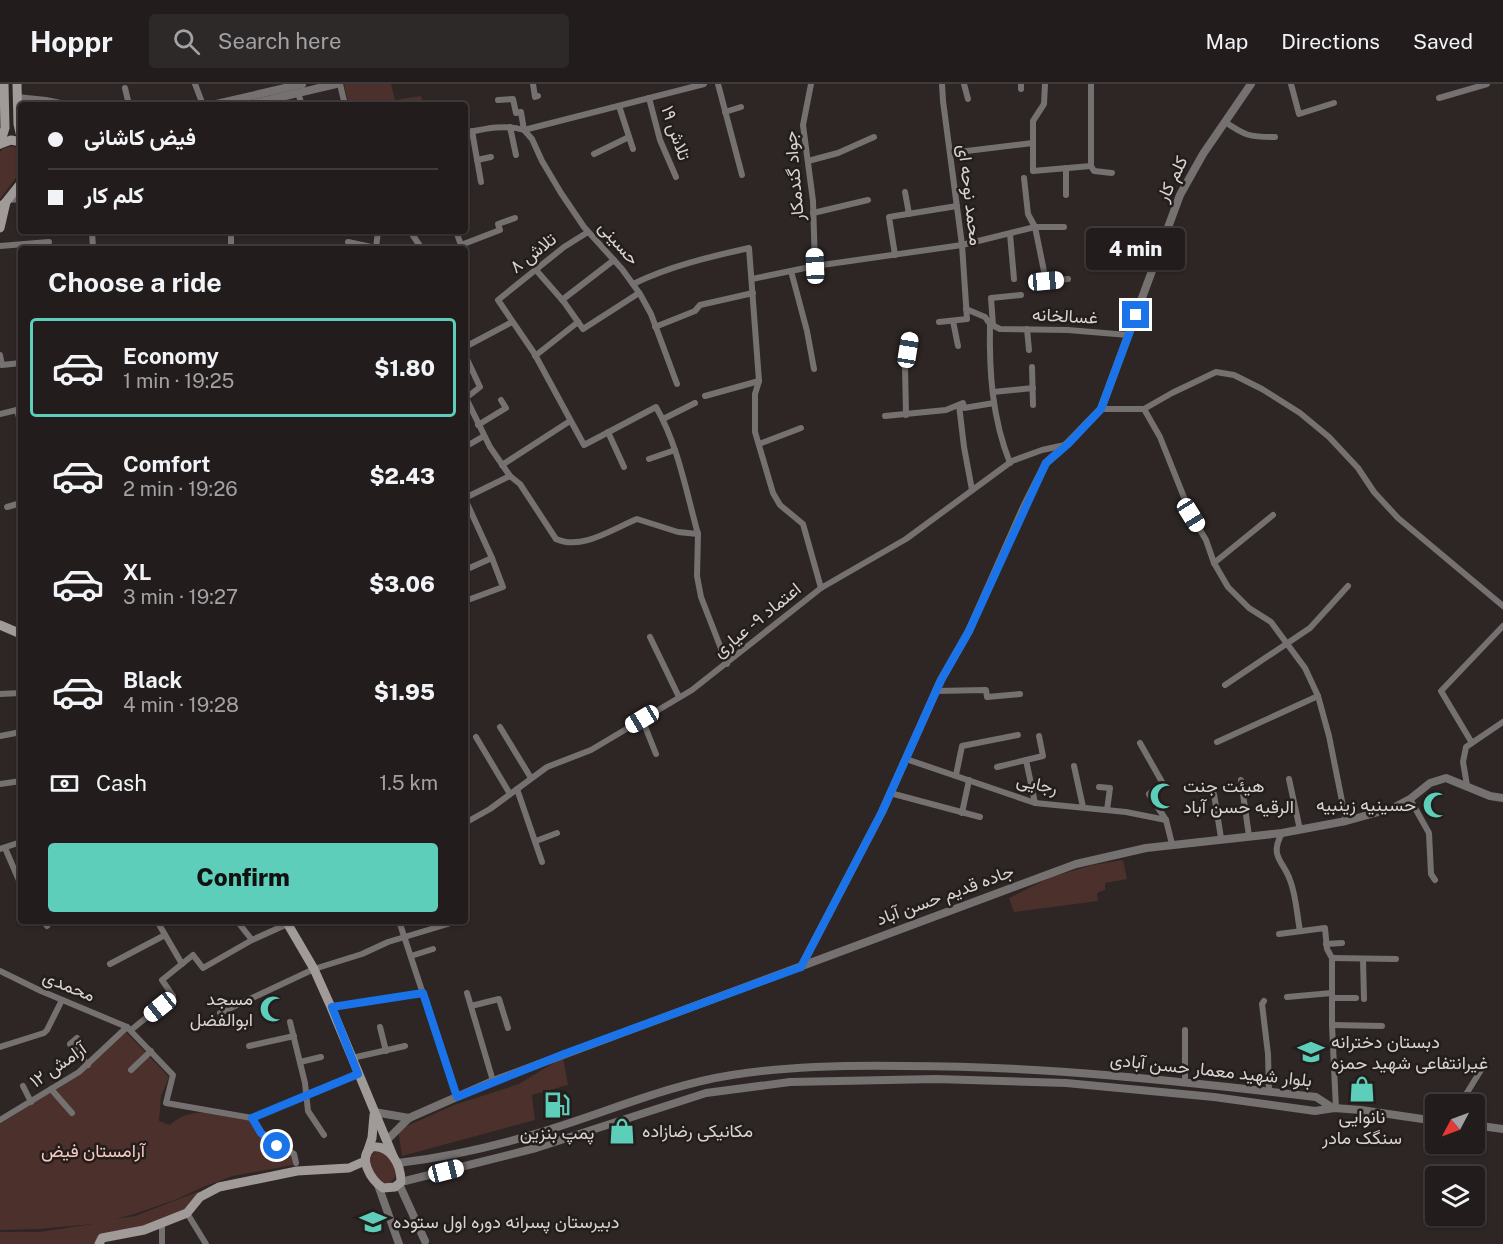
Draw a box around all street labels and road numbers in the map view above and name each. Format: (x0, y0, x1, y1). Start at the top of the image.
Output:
street label: تلاش ۱۹ (656, 103, 696, 163)
street label: جواد گندمکار (779, 130, 809, 223)
street label: محمد نوحه ای (953, 143, 987, 247)
street label: کلم کار (1151, 152, 1193, 207)
street label: حسینی (594, 216, 644, 270)
street label: تلاش ۸ (505, 228, 561, 278)
street label: غسالخانه (1032, 303, 1098, 328)
street label: اعتماد ۹ - عیاری (709, 578, 805, 662)
street label: رجایی (1015, 769, 1059, 799)
street label: جاده قدیم حسن آباد (873, 860, 1017, 931)
street label: محمدی (40, 966, 98, 1006)
street label: آرامش ۱۲ (25, 1037, 92, 1092)
street label: بلوار شهید معمار حسن آبادی (1109, 1048, 1313, 1092)

